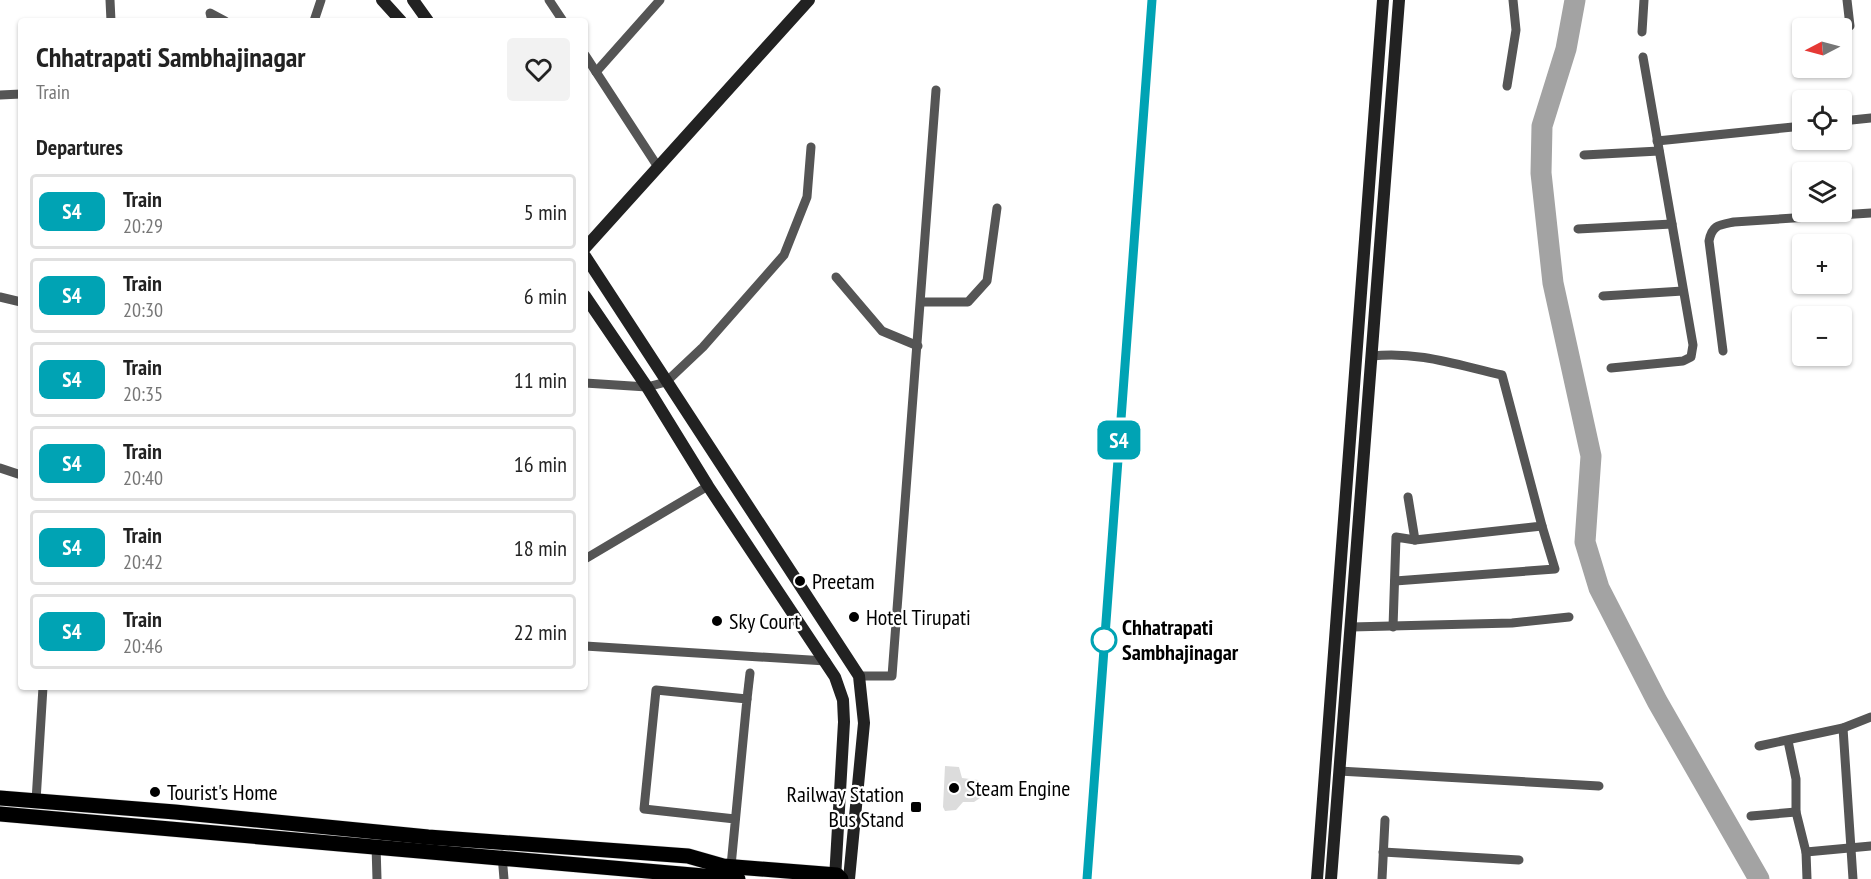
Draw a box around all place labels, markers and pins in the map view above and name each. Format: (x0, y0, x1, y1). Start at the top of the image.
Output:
place label: Preetam (812, 567, 875, 595)
marker: Preetam (793, 574, 807, 588)
place label: Hotel Tirupati (866, 603, 971, 631)
place label: Sky Court (729, 607, 800, 635)
marker: Hotel Tirupati (847, 610, 861, 624)
place label: Chhatrapati Sambhajinagar (1122, 613, 1239, 666)
marker: Sky Court (710, 614, 724, 628)
marker: Chhatrapati Sambhajinagar (1091, 627, 1117, 653)
place label: Steam Engine (966, 774, 1070, 802)
place label: Tourist's Home (167, 778, 278, 806)
place label: Railway Station Bus Stand (786, 780, 904, 833)
marker: Steam Engine (947, 781, 961, 795)
marker: Tourist's Home (148, 785, 162, 799)
marker: Railway Station Bus Stand (909, 800, 923, 814)

